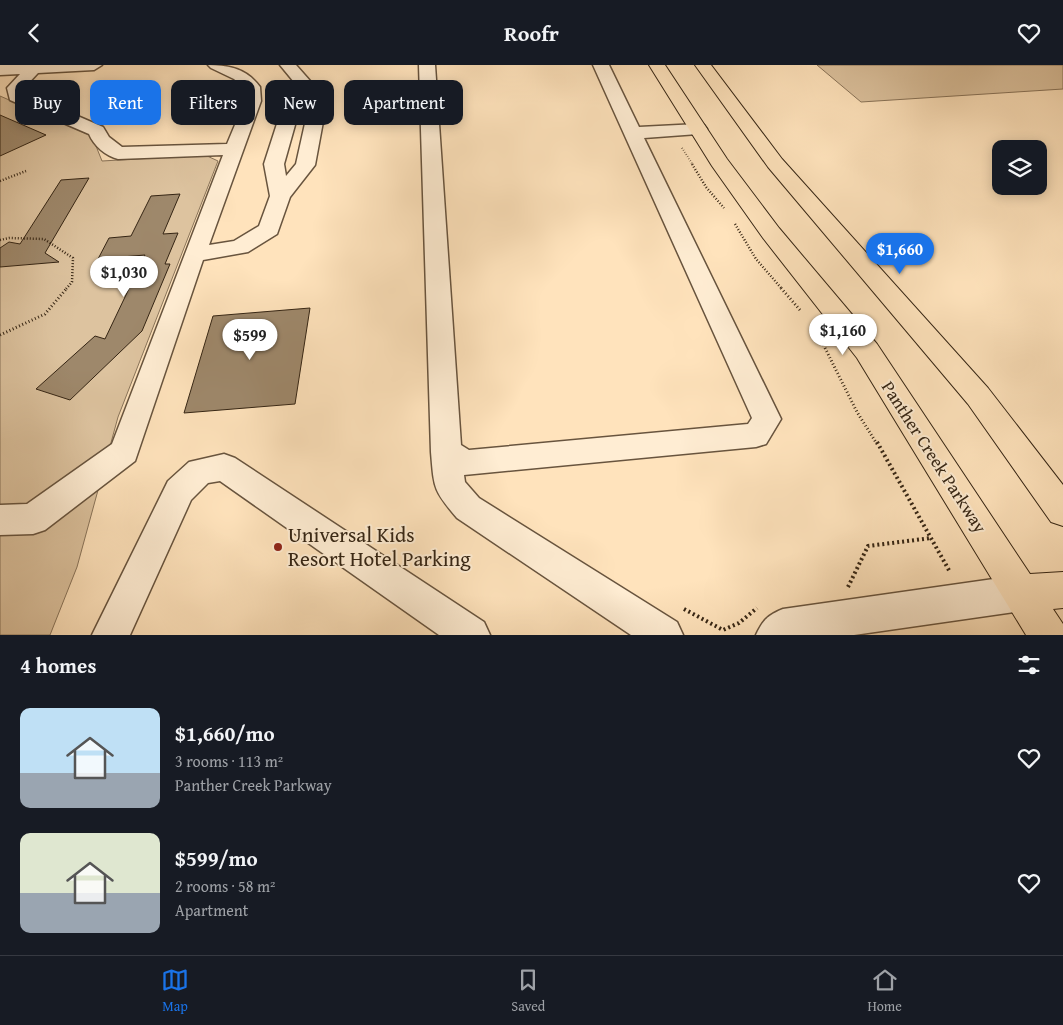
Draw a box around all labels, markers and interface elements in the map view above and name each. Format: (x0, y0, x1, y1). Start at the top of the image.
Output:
text: Roofr (504, 17, 559, 49)
icon: back (20, 19, 48, 47)
icon: heart (1015, 19, 1043, 47)
chip: Buy (15, 80, 80, 125)
chip: Rent (90, 80, 161, 125)
chip: Filters (171, 80, 255, 125)
chip: New (265, 80, 334, 125)
chip: Apartment (344, 80, 463, 125)
map controls (992, 140, 1047, 195)
button: layers (992, 140, 1047, 195)
pin: $1,660 (859, 233, 941, 275)
text: $1,660 (877, 237, 923, 261)
pin: $1,030 (83, 255, 165, 298)
text: $1,030 (101, 260, 147, 284)
pin: $1,160 (802, 313, 884, 356)
text: $1,160 (820, 318, 866, 342)
pin: $599 (220, 319, 280, 361)
text: $599 (233, 323, 267, 347)
street label: Panther Creek Parkway (875, 375, 994, 538)
place label: Universal Kids Resort Hotel Parking (288, 519, 471, 574)
marker: Universal Kids Resort Hotel Parking (272, 541, 284, 553)
text: 4 homes (20, 650, 96, 681)
icon: filters (1015, 651, 1043, 679)
text: $1,660/mo (175, 718, 275, 749)
icon: home (60, 728, 120, 788)
icon: heart (1015, 744, 1043, 772)
text: 3 rooms · 113 m² (175, 749, 283, 773)
text: Panther Creek Parkway (175, 773, 332, 797)
text: $599/mo (175, 843, 258, 874)
icon: home (60, 853, 120, 913)
icon: heart (1015, 869, 1043, 897)
text: 2 rooms · 58 m² (175, 874, 275, 898)
text: Apartment (175, 898, 248, 922)
tab: Map (161, 966, 189, 1016)
tab: Saved (511, 966, 545, 1016)
tab: Home (867, 966, 902, 1016)

